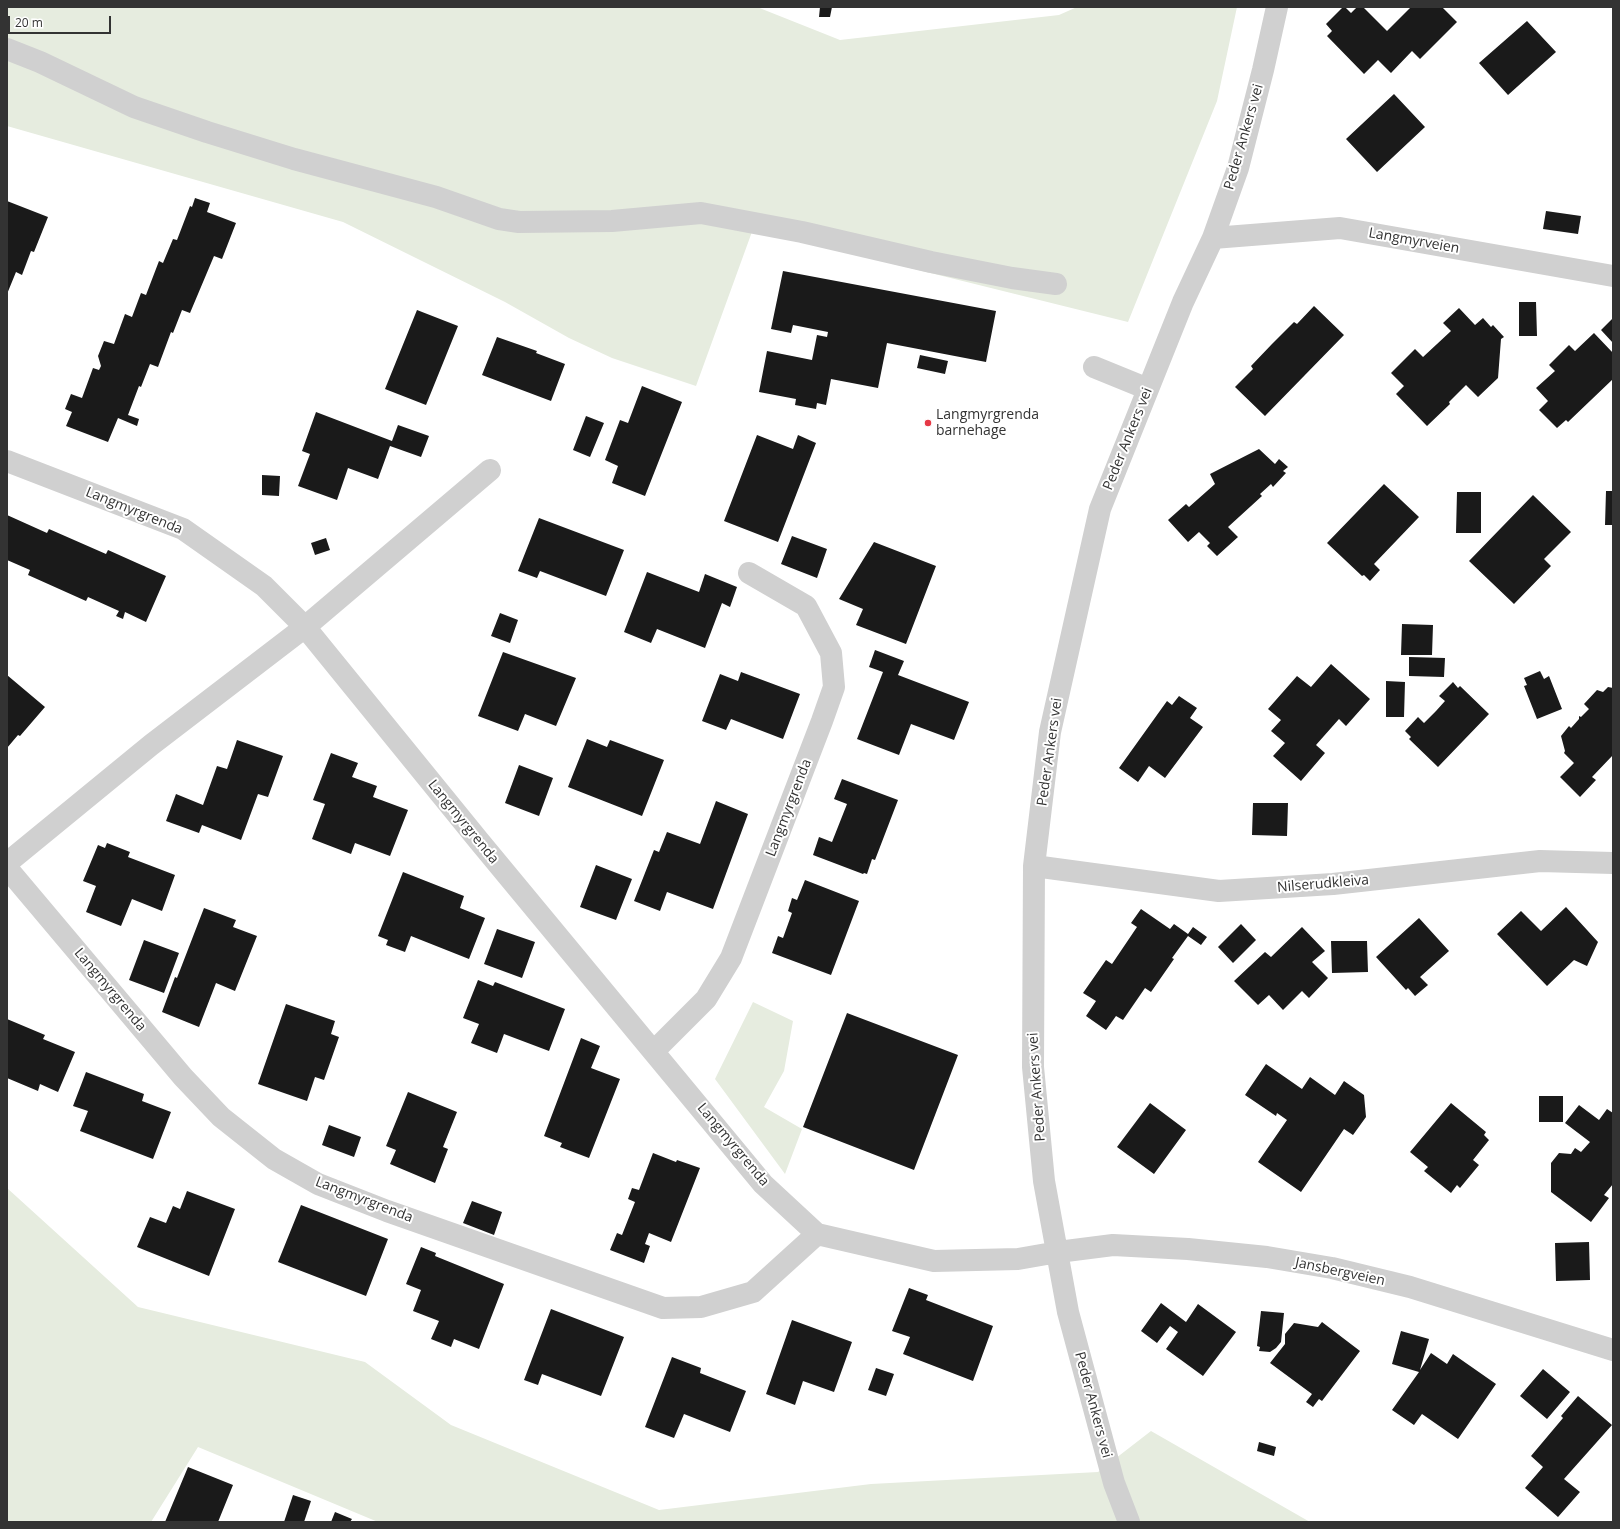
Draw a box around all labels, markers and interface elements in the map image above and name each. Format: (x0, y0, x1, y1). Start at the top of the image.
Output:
scale bar (10, 8, 113, 34)
text: 20 m (15, 14, 43, 31)
street label: Peder Ankers vei (1221, 82, 1267, 192)
street label: Langmyrveien (1367, 225, 1461, 257)
street label: Peder Ankers vei (1100, 385, 1156, 493)
place label: Langmyrgrenda barnehage (936, 407, 1039, 440)
marker: Langmyrgrenda barnehage (923, 418, 933, 428)
street label: Langmyrgrenda (83, 484, 185, 538)
street label: Peder Ankers vei (1034, 697, 1066, 807)
street label: Langmyrgrenda (763, 757, 815, 859)
street label: Langmyrgrenda (424, 777, 502, 867)
street label: Nilserudkleiva (1276, 872, 1370, 896)
street label: Langmyrgrenda (70, 945, 150, 1035)
street label: Peder Ankers vei (1025, 1032, 1049, 1142)
street label: Langmyrgrenda (693, 1100, 773, 1190)
street label: Langmyrgrenda (313, 1174, 415, 1226)
street label: Jansbergveien (1294, 1254, 1386, 1290)
street label: Peder Ankers vei (1071, 1350, 1115, 1460)

